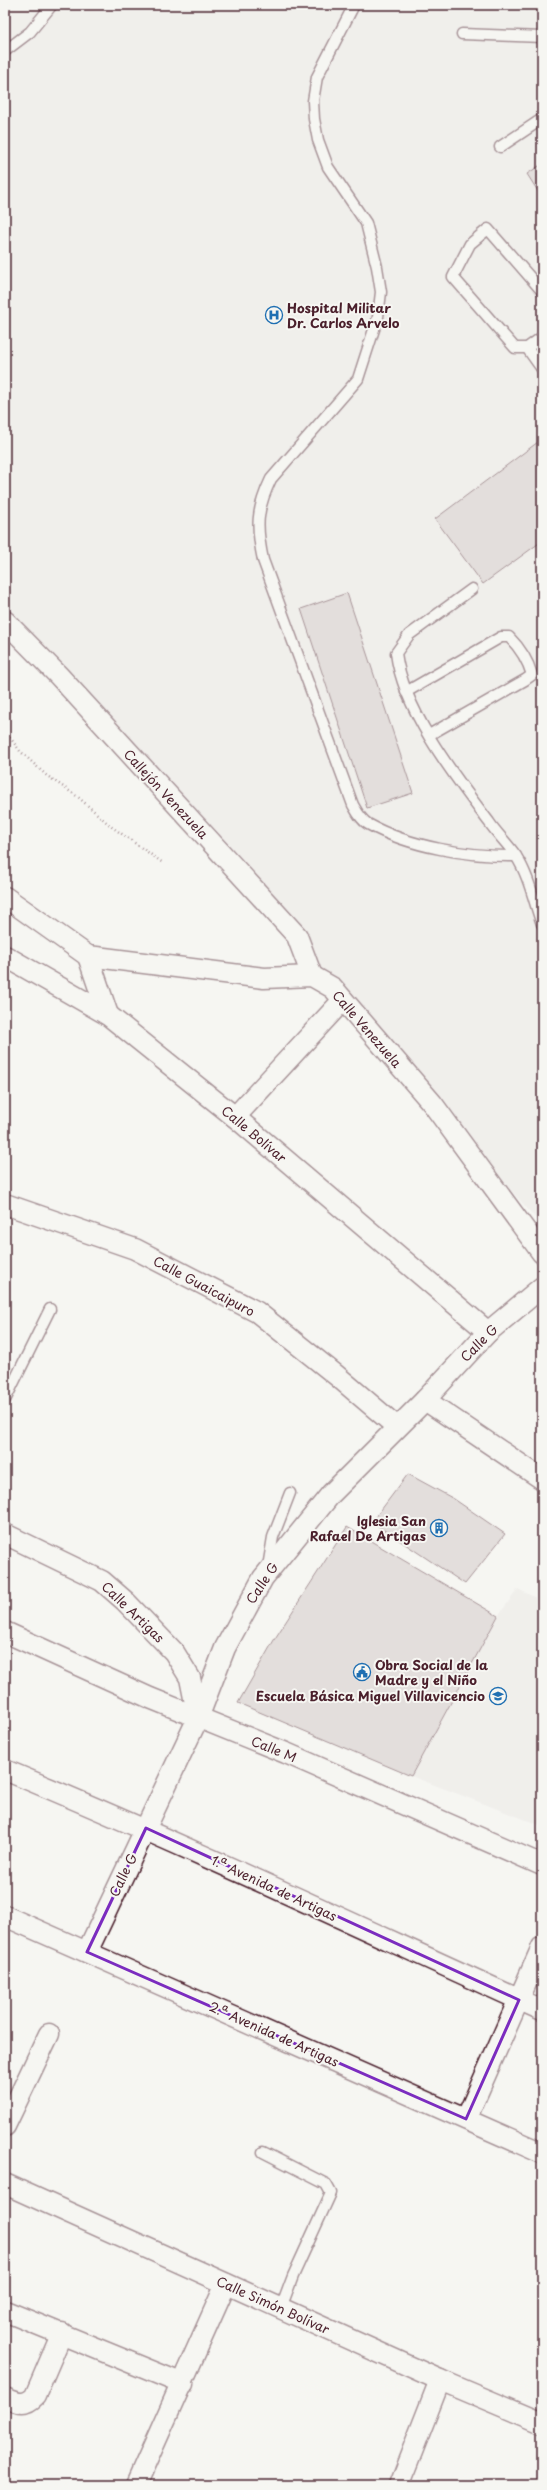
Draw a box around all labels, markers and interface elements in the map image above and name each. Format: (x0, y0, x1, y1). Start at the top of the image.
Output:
place label: Hospital Militar Dr. Carlos Arvelo (287, 298, 400, 332)
hospital icon: Hospital Militar Dr. Carlos Arvelo (264, 305, 284, 325)
street label: Callejón Venezuela (120, 745, 214, 843)
street label: Calle Venezuela (328, 986, 407, 1072)
street label: Calle Bolívar (218, 1101, 291, 1167)
street label: Calle Guaicaipuro (150, 1251, 258, 1320)
street label: Calle G (456, 1319, 502, 1366)
place label: Iglesia San Rafael De Artigas (310, 1511, 426, 1545)
building icon: Iglesia San Rafael De Artigas (429, 1518, 449, 1538)
street label: Calle G (241, 1558, 283, 1607)
street label: Calle Artigas (98, 1577, 169, 1647)
place label: Obra Social de la Madre y el Niño (375, 1655, 488, 1689)
public building icon: Obra Social de la Madre y el Niño (352, 1662, 372, 1682)
place label: Escuela Básica Miguel Villavicencio (256, 1686, 485, 1705)
school or university icon: Escuela Básica Miguel Villavicencio (488, 1686, 508, 1706)
street label: Calle M (249, 1731, 300, 1766)
street label: Calle G (104, 1850, 141, 1900)
street label: 1.ª Avenida de Artigas (208, 1850, 340, 1925)
street label: 2.ª Avenida de Artigas (206, 1996, 342, 2071)
street label: Calle Simón Bolívar (214, 2271, 333, 2338)

